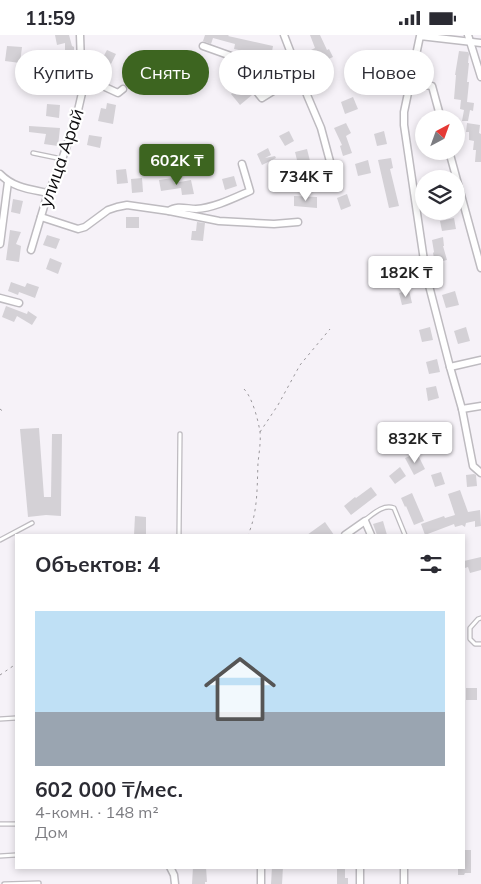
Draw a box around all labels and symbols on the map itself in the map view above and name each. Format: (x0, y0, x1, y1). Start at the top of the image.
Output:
street label: улица Арай (33, 106, 89, 210)
north arrow (415, 110, 465, 160)
pin: 602K ₸ (136, 143, 218, 186)
pin: 734K ₸ (265, 159, 347, 202)
pin: 182K ₸ (365, 255, 447, 298)
pin: 832K ₸ (374, 421, 456, 464)

